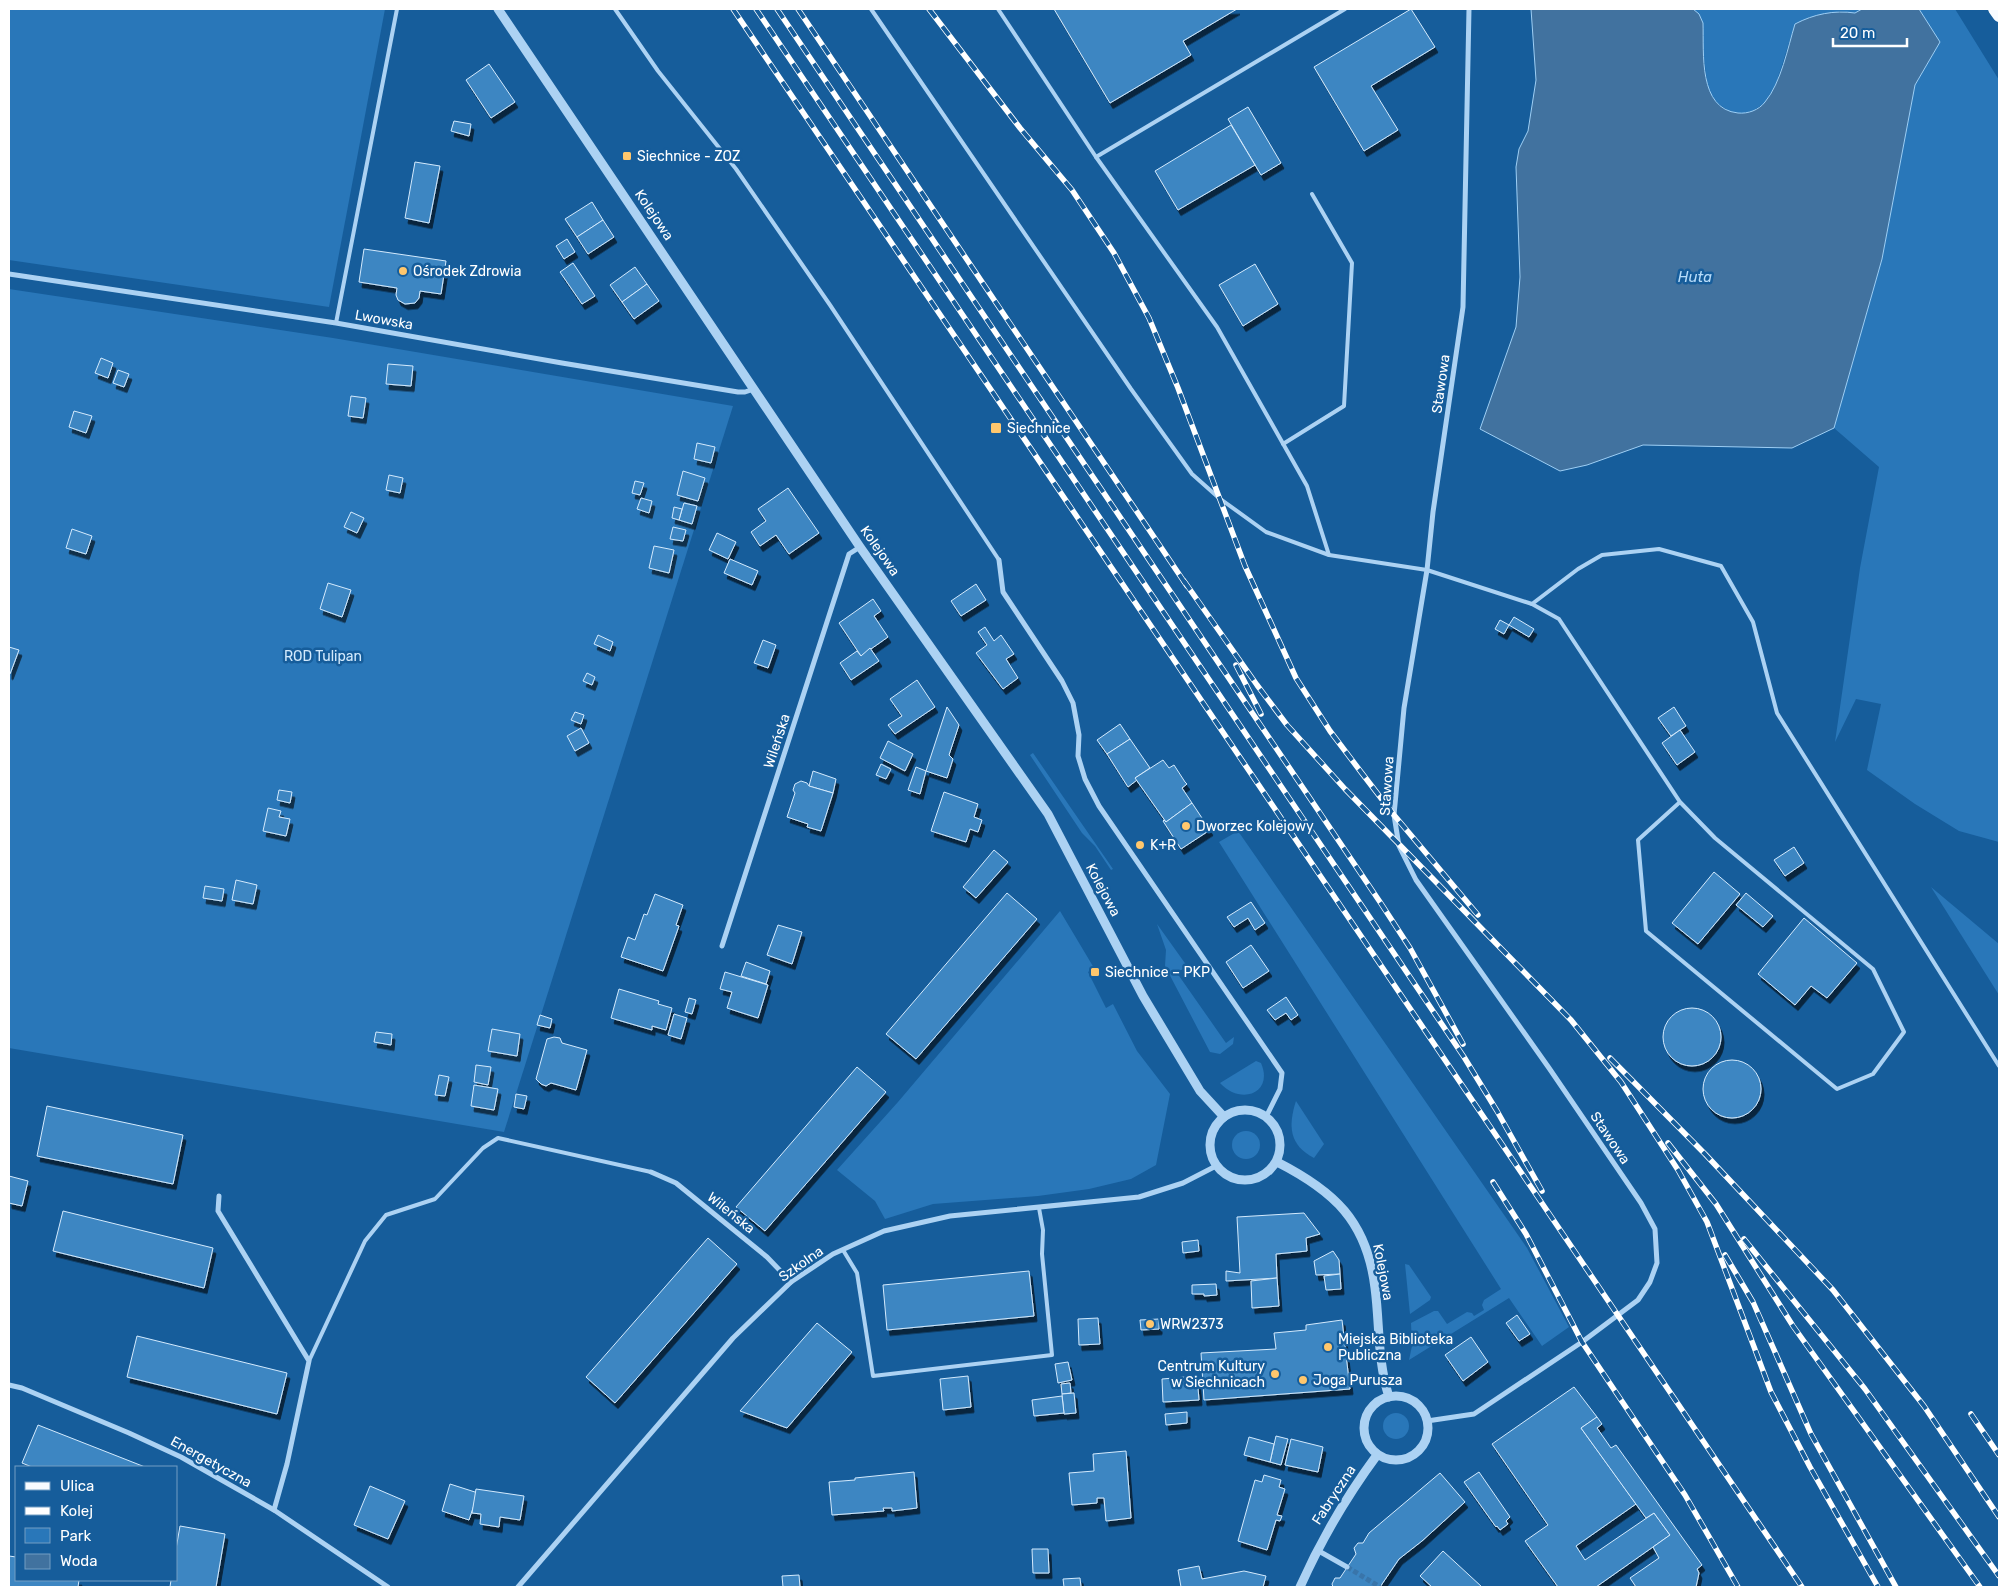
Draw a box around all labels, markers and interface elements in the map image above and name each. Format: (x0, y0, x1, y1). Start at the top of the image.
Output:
scale bar (1833, 15, 1907, 47)
text: 20 m (1840, 24, 1875, 42)
place label: Siechnice - ZOZ (637, 148, 740, 165)
marker: Siechnice - ZOZ (621, 150, 633, 162)
street label: Kolejowa (631, 186, 677, 244)
place label: Ośrodek Zdrowia (413, 263, 521, 280)
marker: Ośrodek Zdrowia (397, 265, 409, 277)
water label: Huta (1678, 268, 1712, 286)
street label: Lwowska (354, 307, 414, 333)
street label: Stawowa (1428, 353, 1454, 415)
place label: Siechnice (1007, 420, 1071, 437)
marker: Siechnice (989, 421, 1003, 435)
street label: Kolejowa (857, 523, 903, 579)
park label: ROD Tulipan (284, 648, 362, 665)
street label: Wileńska (760, 712, 794, 770)
street label: Stawowa (1376, 756, 1398, 816)
place label: Dworzec Kolejowy (1196, 818, 1314, 835)
marker: Dworzec Kolejowy (1180, 820, 1192, 832)
place label: K+R (1150, 837, 1176, 854)
marker: K+R (1134, 839, 1146, 851)
street label: Kolejowa (1082, 861, 1124, 919)
place label: Siechnice – PKP (1105, 964, 1210, 981)
marker: Siechnice – PKP (1089, 966, 1101, 978)
street label: Stawowa (1586, 1109, 1634, 1167)
street label: Wileńska (704, 1189, 758, 1237)
street label: Kolejowa (1369, 1242, 1397, 1302)
street label: Szkolna (775, 1243, 827, 1285)
place label: WRW2373 (1160, 1316, 1224, 1333)
marker: WRW2373 (1144, 1318, 1156, 1330)
place label: Miejska Biblioteka Publiczna (1338, 1331, 1453, 1364)
marker: Miejska Biblioteka Publiczna (1322, 1341, 1334, 1353)
place label: Centrum Kultury w Siechnicach (1157, 1358, 1265, 1391)
marker: Centrum Kultury w Siechnicach (1269, 1368, 1281, 1380)
place label: Joga Purusza (1313, 1372, 1403, 1389)
marker: Joga Purusza (1297, 1374, 1309, 1386)
street label: Energetyczna (167, 1433, 255, 1491)
street label: Fabryczna (1308, 1462, 1360, 1528)
legend (15, 1466, 178, 1581)
text: Ulica (60, 1477, 94, 1495)
text: Kolej (60, 1502, 93, 1520)
text: Park (60, 1527, 91, 1545)
text: Woda (60, 1552, 98, 1570)

